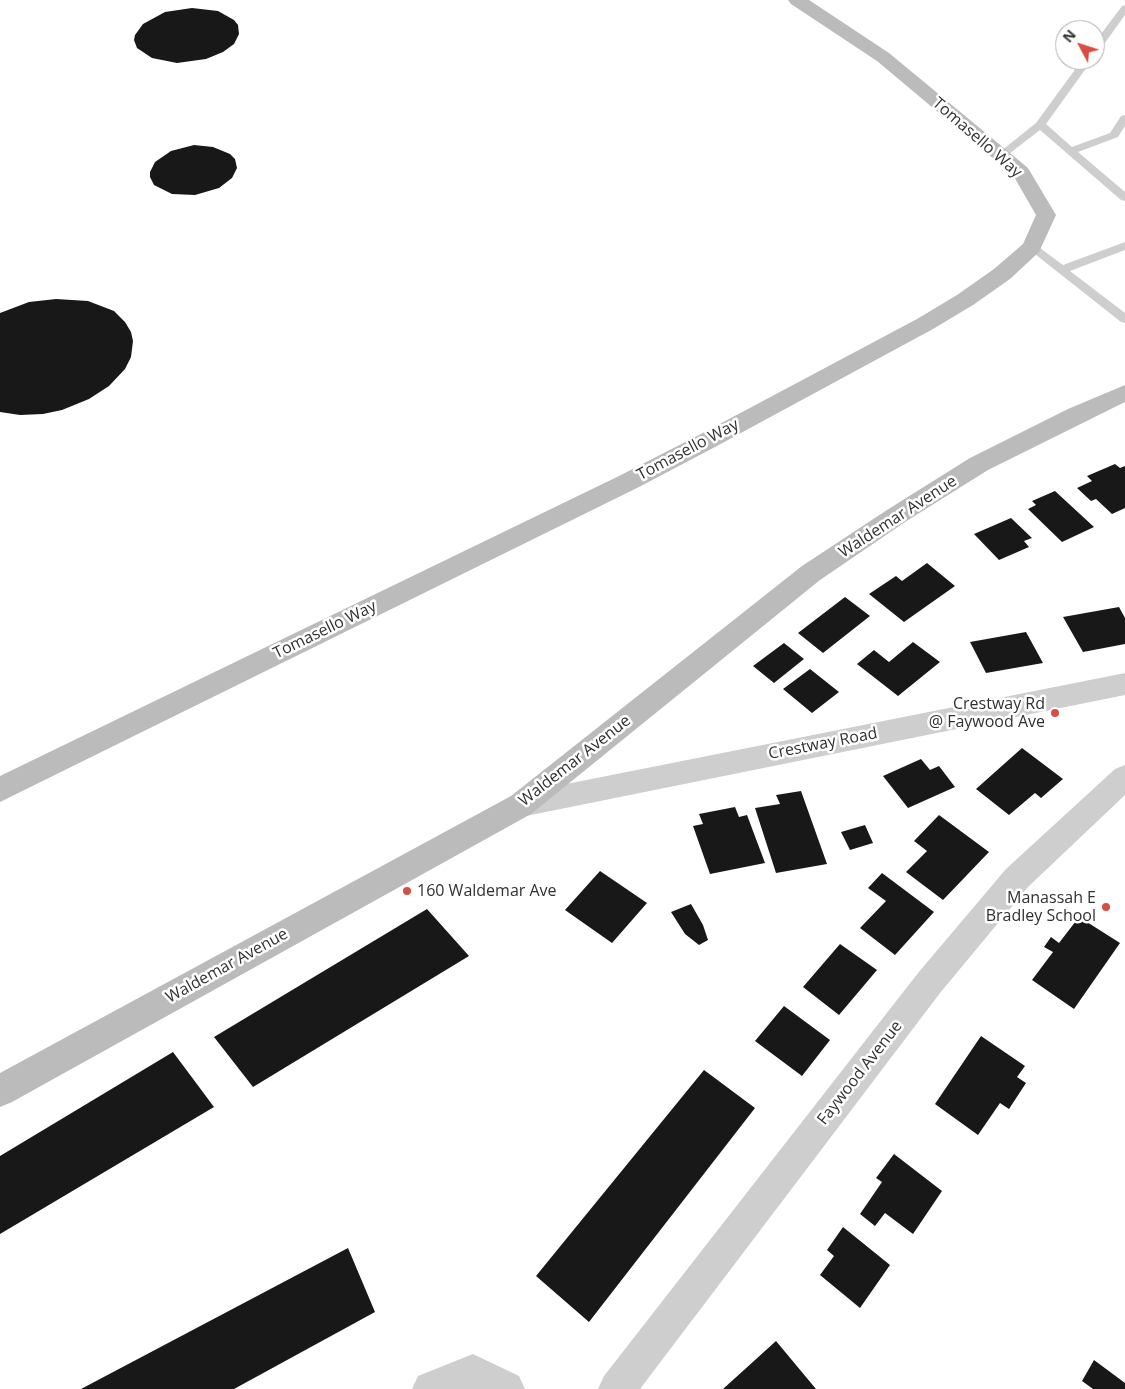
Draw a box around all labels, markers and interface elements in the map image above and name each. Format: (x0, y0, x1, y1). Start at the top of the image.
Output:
north arrow (1055, 20, 1105, 70)
text: N (1058, 25, 1080, 46)
street label: Tomasello Way (928, 94, 1026, 182)
street label: Tomasello Way (634, 415, 742, 485)
street label: Waldemar Avenue (835, 472, 961, 562)
street label: Tomasello Way (270, 597, 380, 663)
place label: Crestway Rd @ Faywood Ave (929, 694, 1045, 732)
marker: Crestway Rd @ Faywood Ave (1049, 707, 1061, 719)
street label: Waldemar Avenue (515, 711, 635, 811)
street label: Crestway Road (767, 724, 879, 764)
place label: 160 Waldemar Ave (417, 881, 557, 901)
marker: 160 Waldemar Ave (401, 885, 413, 897)
place label: Manassah E Bradley School (986, 888, 1096, 926)
marker: Manassah E Bradley School (1100, 901, 1112, 913)
street label: Waldemar Avenue (163, 924, 291, 1008)
street label: Faywood Avenue (814, 1017, 906, 1129)

